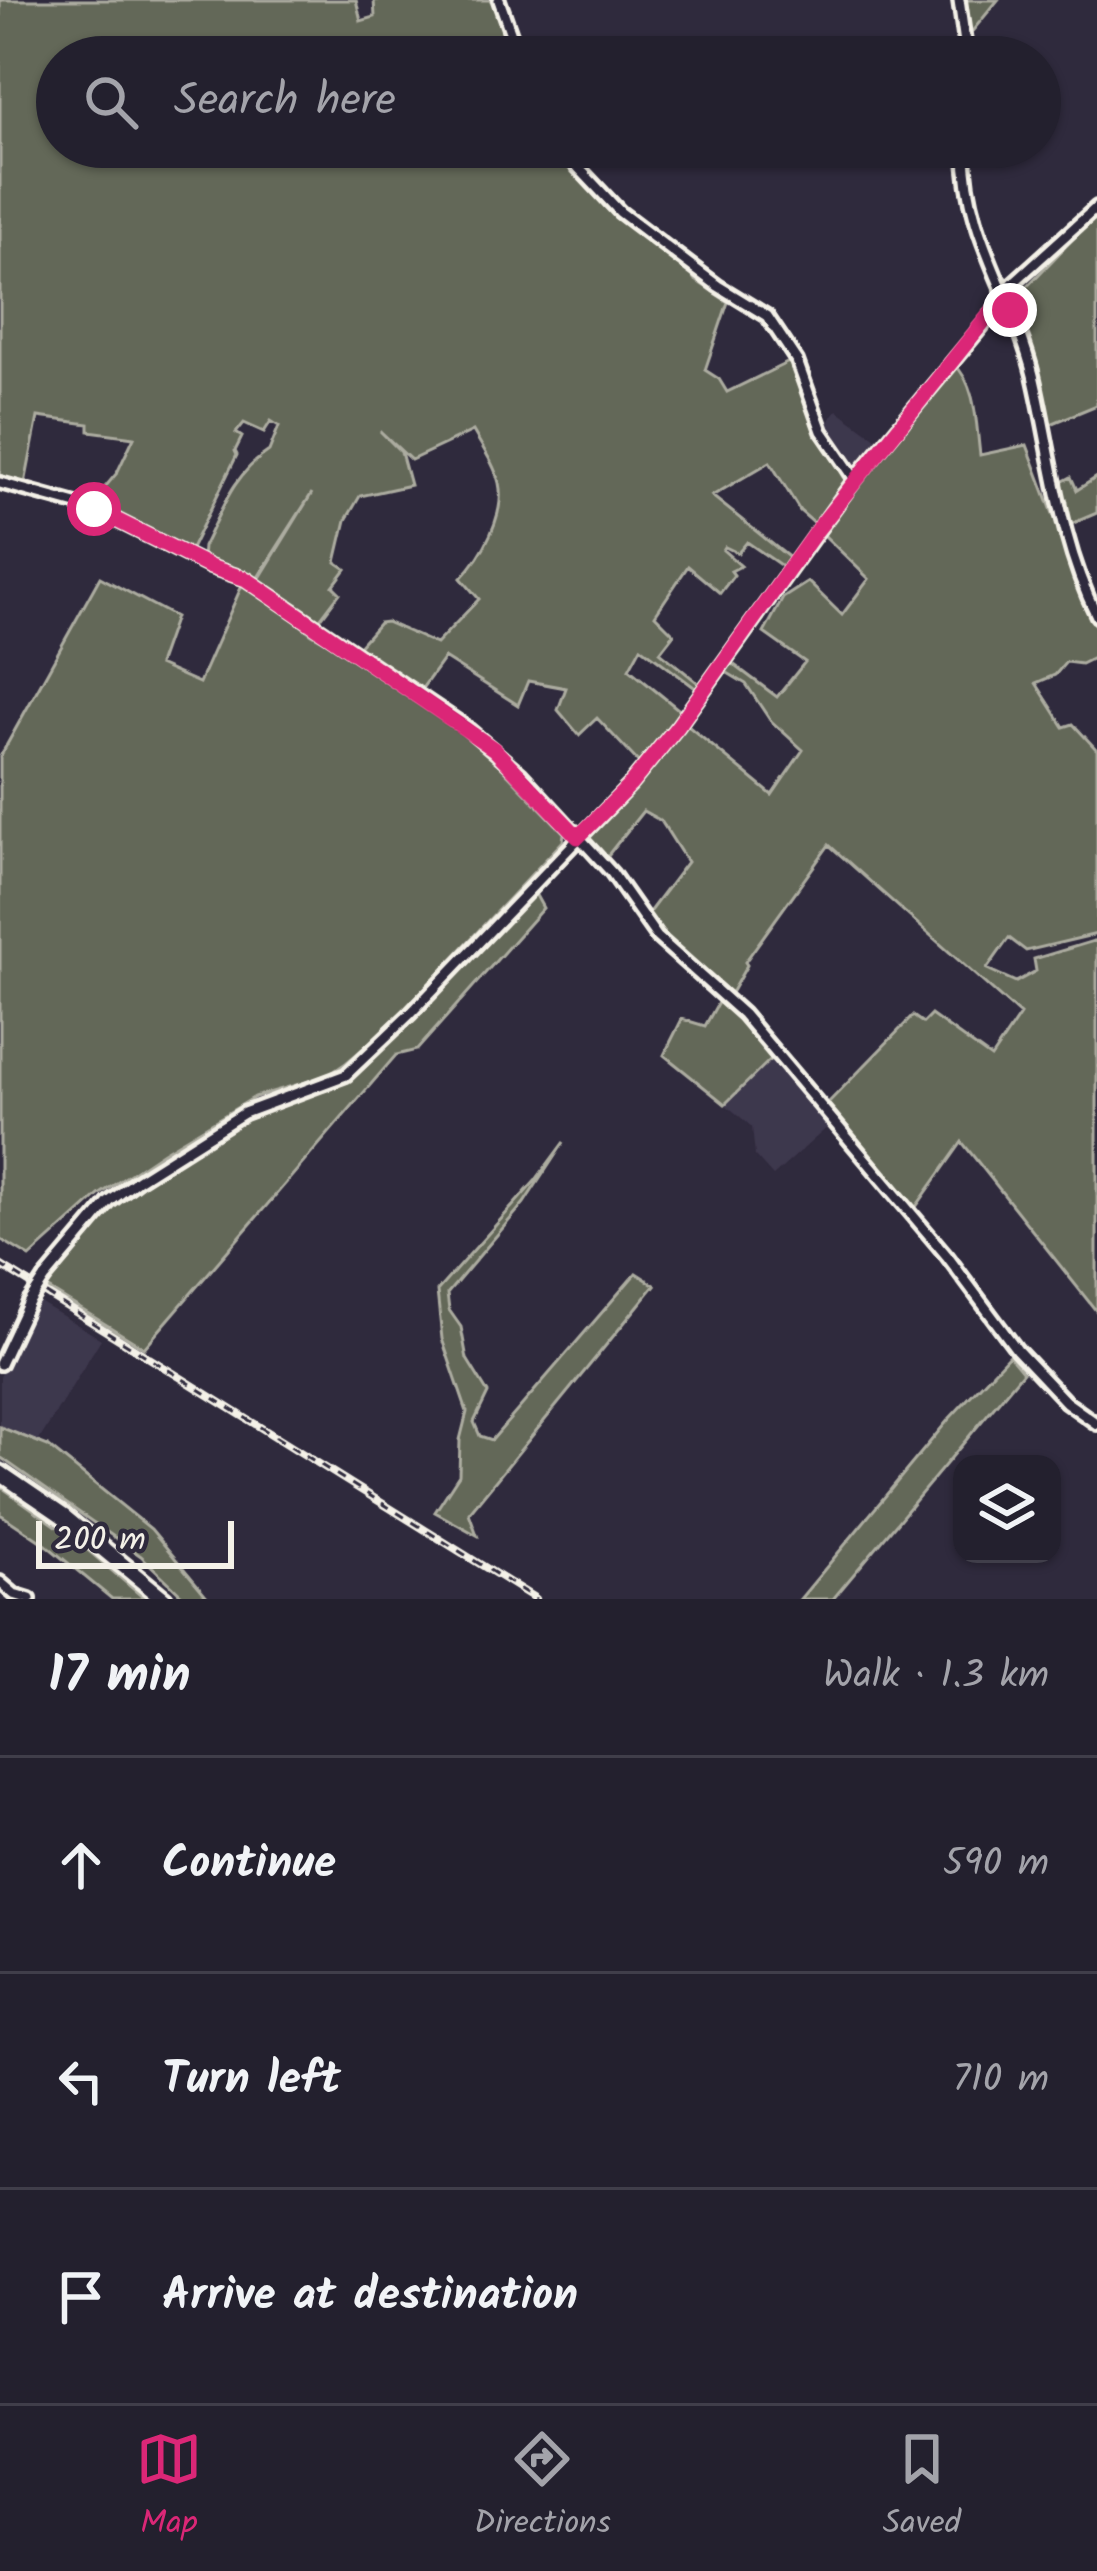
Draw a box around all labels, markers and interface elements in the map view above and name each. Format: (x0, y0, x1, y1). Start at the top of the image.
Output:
search box (36, 36, 1061, 168)
text: Search here (174, 66, 396, 138)
icon: search (78, 69, 144, 135)
route end (983, 283, 1037, 337)
route start (67, 482, 121, 536)
map controls (953, 1455, 1061, 1563)
button: layers (953, 1455, 1061, 1563)
scale bar (36, 1515, 234, 1568)
text: 200 m (54, 1515, 146, 1568)
text: 17 min (48, 1637, 190, 1718)
text: Walk · 1.3 km (823, 1646, 1049, 1708)
text: Continue (162, 1829, 336, 1901)
icon: ahead (48, 1832, 114, 1898)
text: 590 m (943, 1834, 1049, 1896)
text: Turn left (162, 2045, 341, 2117)
icon: left (48, 2048, 114, 2114)
text: 710 m (953, 2050, 1049, 2112)
text: Arrive at destination (162, 2261, 578, 2333)
icon: arrive (48, 2264, 114, 2330)
tab: Map (136, 2426, 202, 2551)
tab: Directions (474, 2426, 611, 2551)
tab: Saved (883, 2426, 961, 2551)

